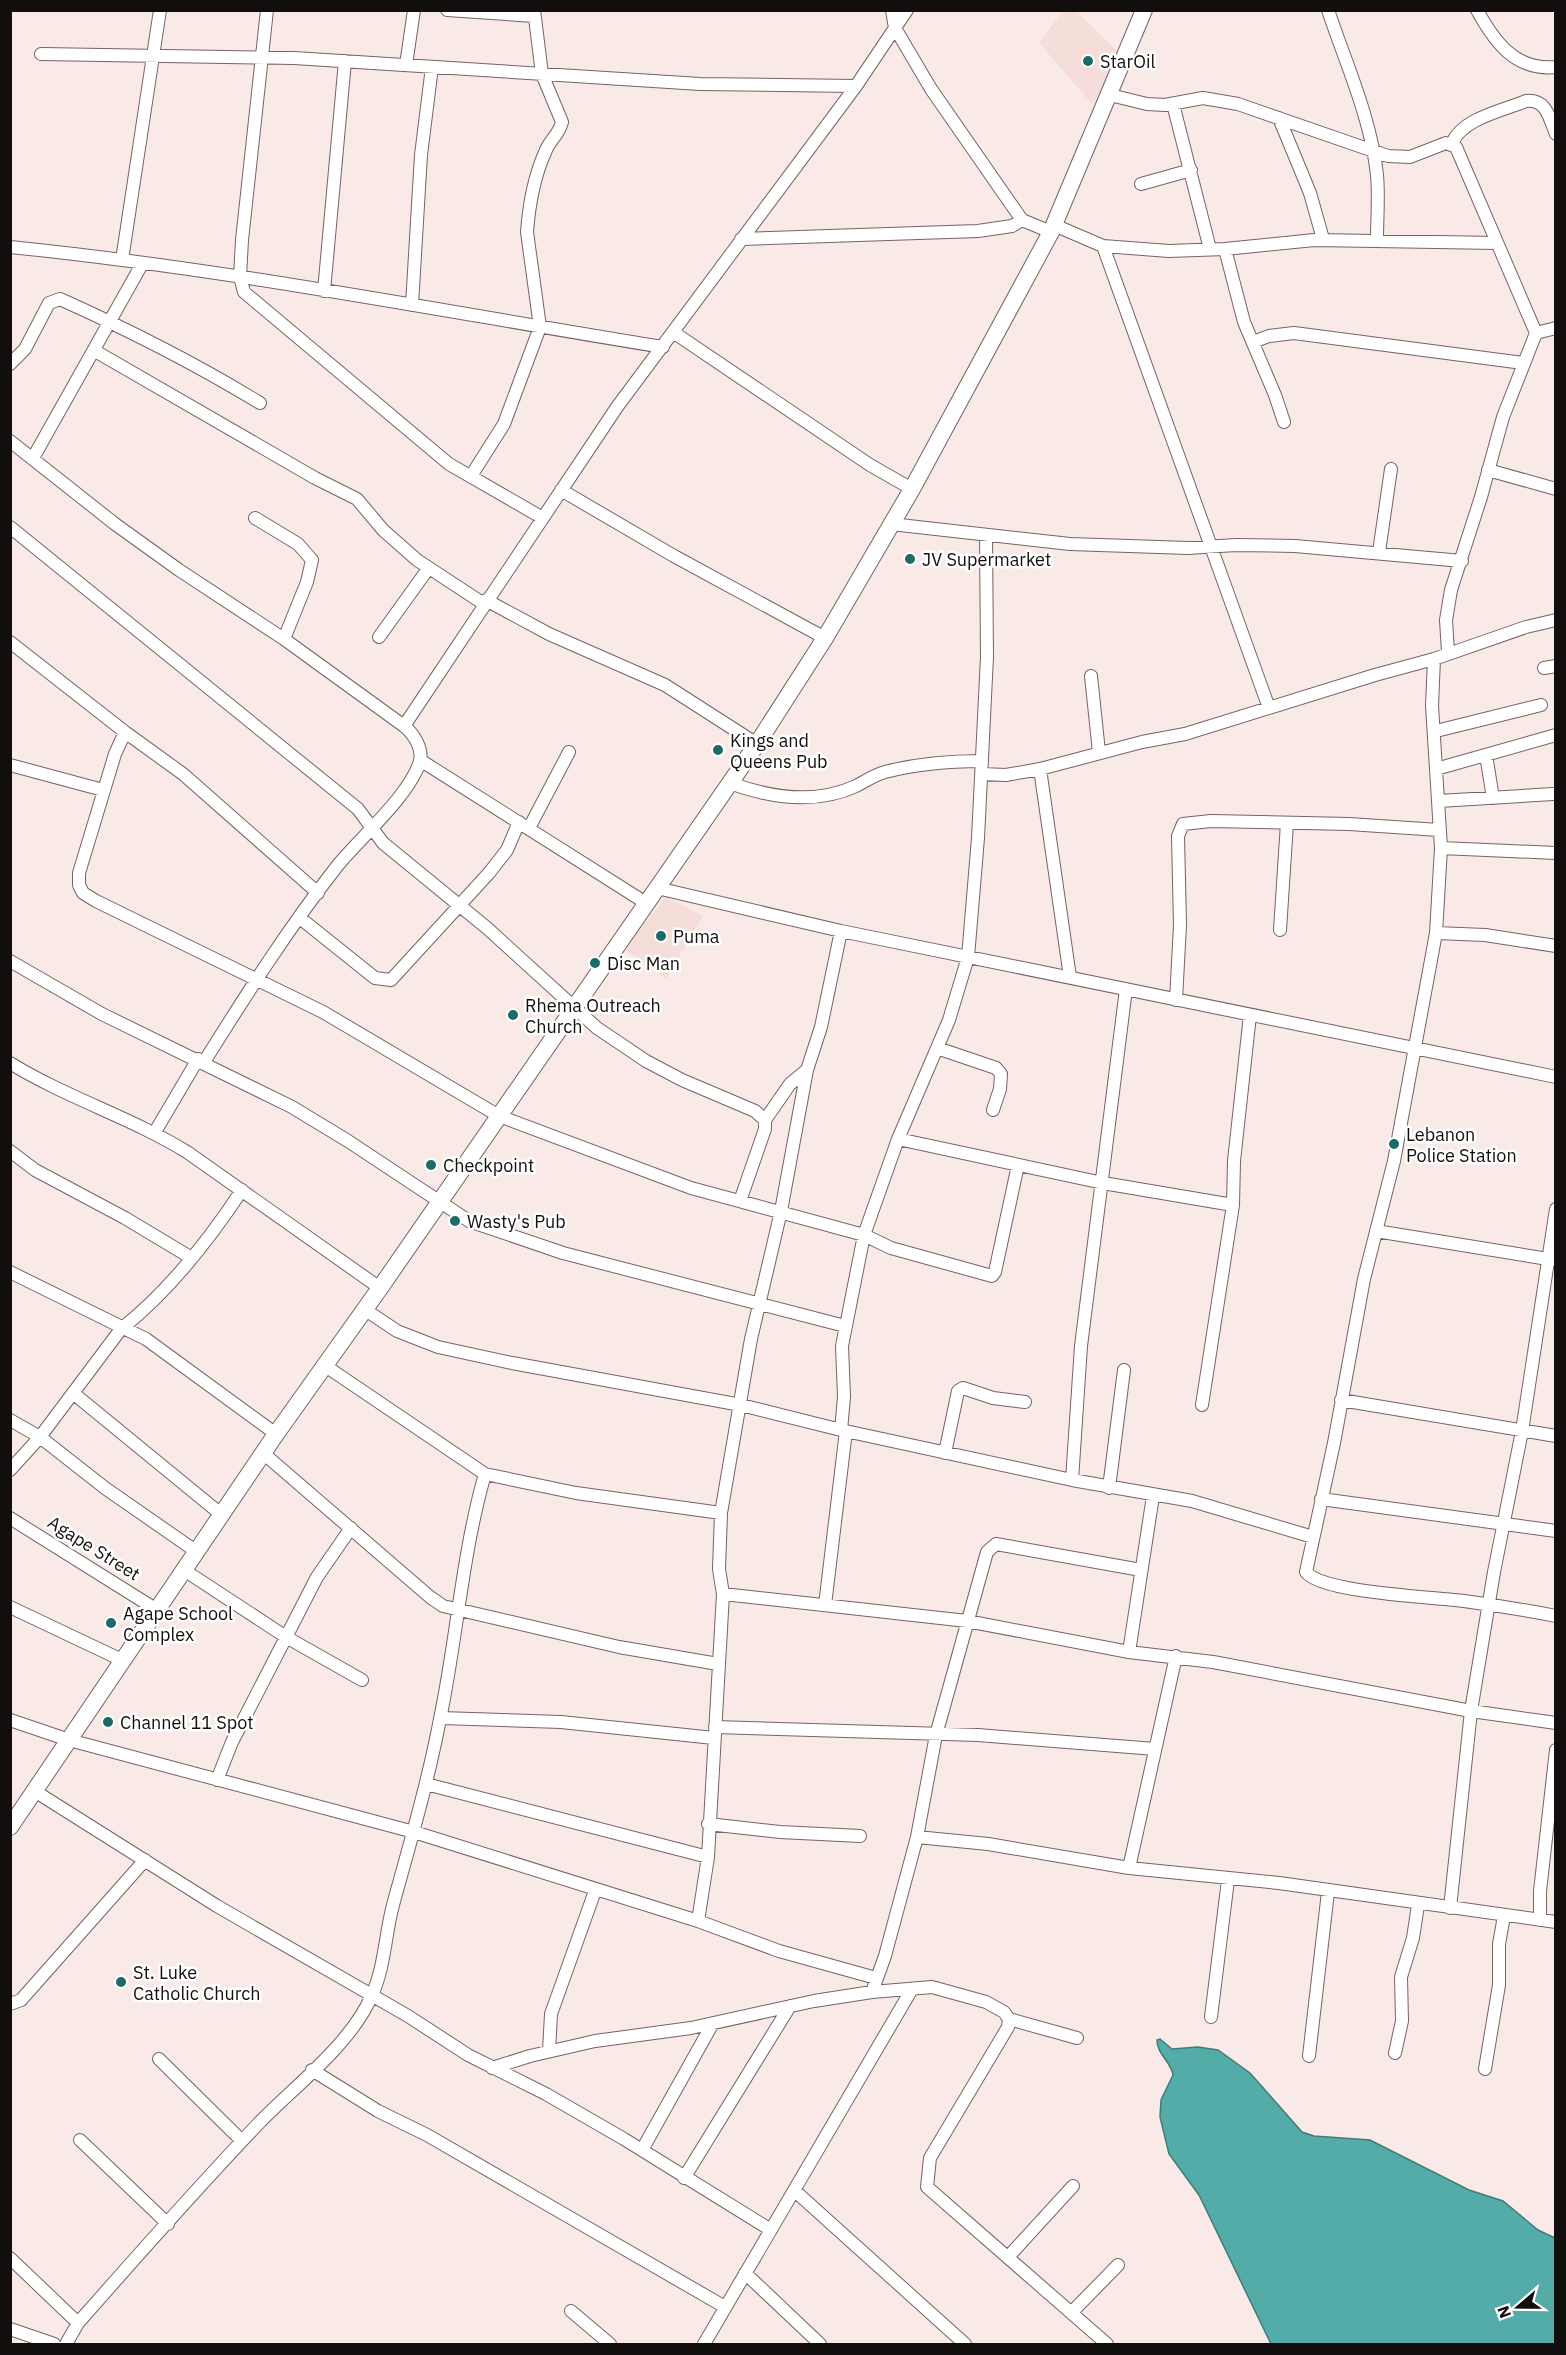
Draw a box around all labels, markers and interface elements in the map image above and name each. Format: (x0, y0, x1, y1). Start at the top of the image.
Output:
place label: StarOil (1100, 50, 1155, 73)
marker: StarOil (1081, 54, 1095, 68)
place label: JV Supermarket (922, 548, 1051, 571)
marker: JV Supermarket (903, 552, 917, 566)
place label: Kings and Queens Pub (730, 729, 828, 773)
marker: Kings and Queens Pub (711, 743, 725, 757)
place label: Puma (673, 925, 720, 948)
marker: Puma (654, 929, 668, 943)
place label: Disc Man (607, 952, 680, 975)
marker: Disc Man (588, 956, 602, 970)
place label: Rhema Outreach Church (525, 994, 661, 1038)
marker: Rhema Outreach Church (506, 1008, 520, 1022)
place label: Lebanon Police Station (1406, 1123, 1517, 1167)
marker: Lebanon Police Station (1387, 1137, 1401, 1151)
place label: Checkpoint (443, 1154, 534, 1177)
marker: Checkpoint (424, 1158, 438, 1172)
place label: Wasty's Pub (467, 1210, 566, 1233)
marker: Wasty's Pub (448, 1214, 462, 1228)
street label: Agape Street (44, 1511, 144, 1585)
place label: Agape School Complex (123, 1602, 233, 1646)
marker: Agape School Complex (104, 1616, 118, 1630)
place label: Channel 11 Spot (120, 1711, 254, 1734)
marker: Channel 11 Spot (101, 1715, 115, 1729)
place label: St. Luke Catholic Church (133, 1961, 261, 2005)
marker: St. Luke Catholic Church (114, 1975, 128, 1989)
north arrow (1488, 2277, 1548, 2337)
text: N (1493, 2303, 1515, 2321)

